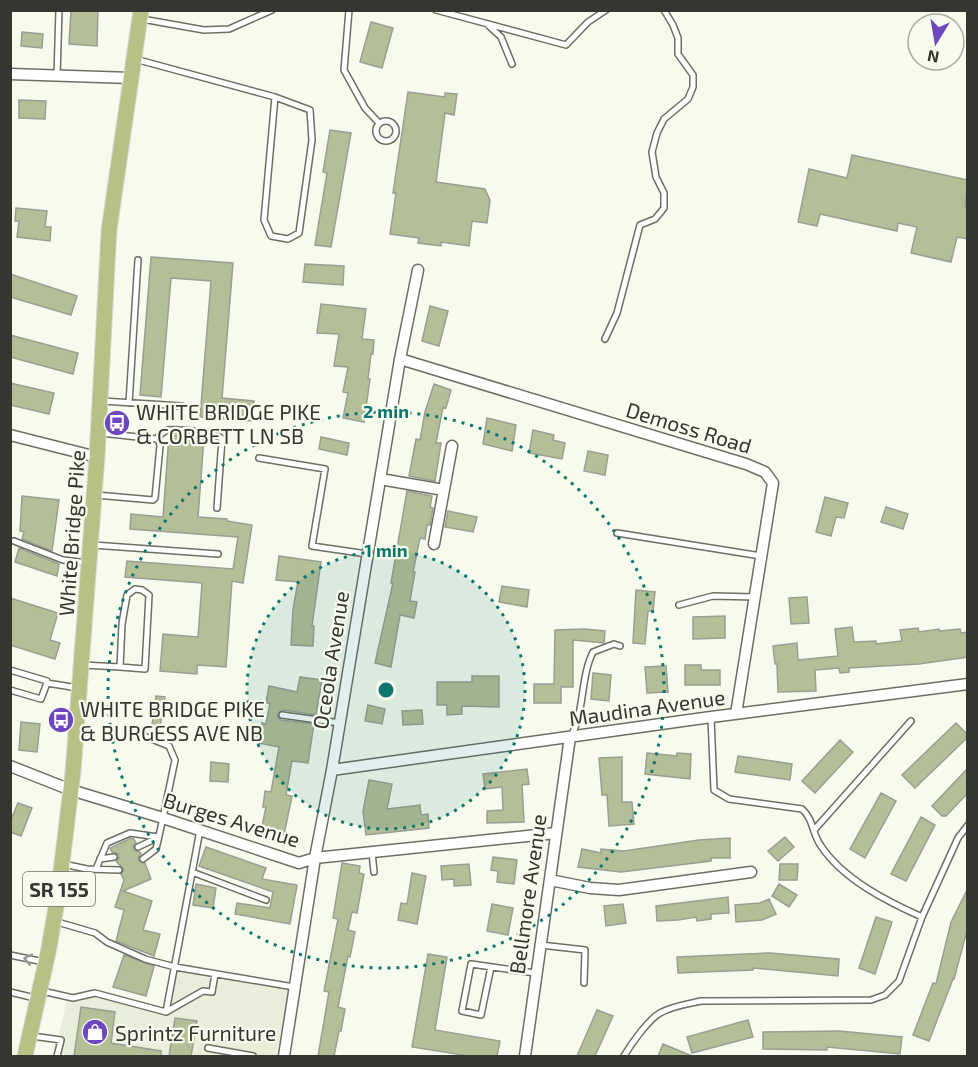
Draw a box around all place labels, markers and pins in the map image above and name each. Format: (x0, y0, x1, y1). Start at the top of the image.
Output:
place label: WHITE BRIDGE PIKE & CORBETT LN SB (136, 399, 321, 448)
bus stop icon: WHITE BRIDGE PIKE & CORBETT LN SB (102, 408, 132, 438)
centre of rings (376, 680, 396, 700)
place label: WHITE BRIDGE PIKE & BURGESS AVE NB (80, 696, 265, 745)
bus stop icon: WHITE BRIDGE PIKE & BURGESS AVE NB (46, 705, 76, 735)
shop icon: Sprintz Furniture (80, 1017, 110, 1047)
place label: Sprintz Furniture (115, 1020, 276, 1045)

